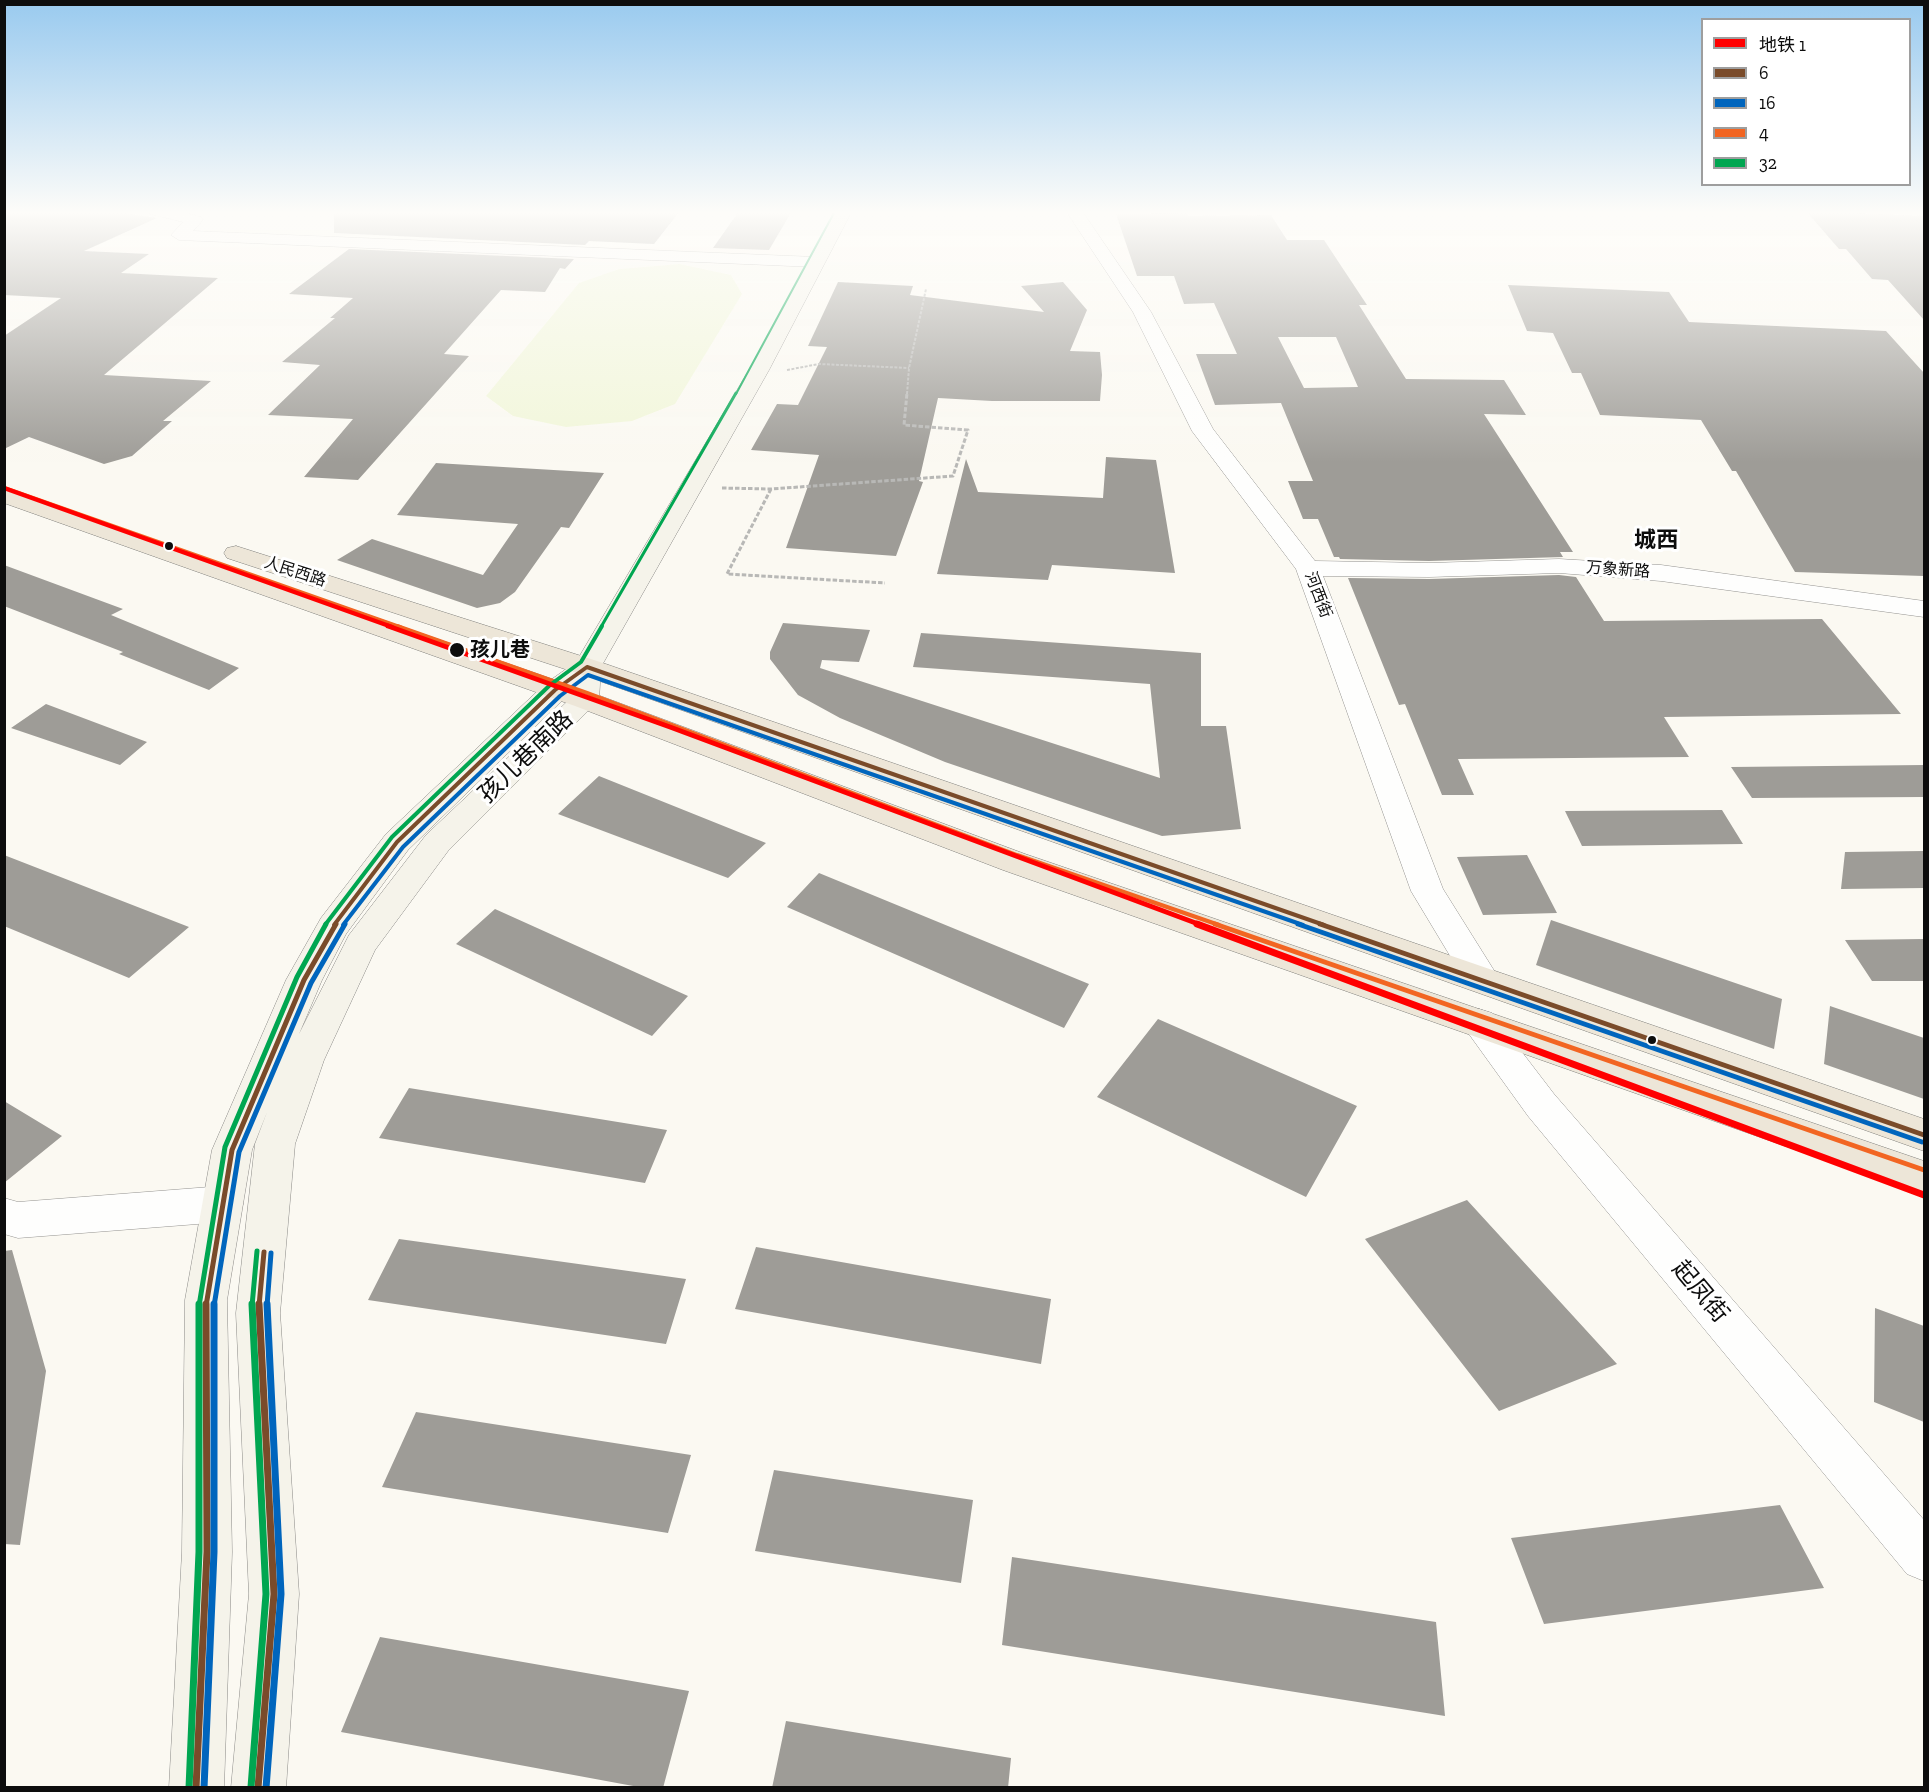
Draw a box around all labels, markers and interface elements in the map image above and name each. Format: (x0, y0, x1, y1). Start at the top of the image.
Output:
legend (1701, 18, 1911, 186)
text: 地铁 1 (1759, 34, 1806, 56)
text: 6 (1759, 62, 1769, 84)
text: 16 (1759, 92, 1776, 114)
text: 4 (1759, 122, 1769, 144)
text: 32 (1759, 152, 1777, 174)
district label: 城西 (1634, 528, 1678, 554)
unlabelled marker (163, 540, 175, 552)
street label: 人民西路 (262, 553, 328, 591)
street label: 万象新路 (1585, 558, 1651, 582)
street label: 河西街 (1300, 569, 1336, 621)
place label: 孩儿巷 (470, 638, 530, 662)
marker: 孩儿巷 (448, 641, 466, 659)
street label: 孩儿巷南路 (473, 705, 579, 809)
unlabelled marker (1646, 1034, 1658, 1046)
street label: 起凤街 (1666, 1255, 1734, 1329)

